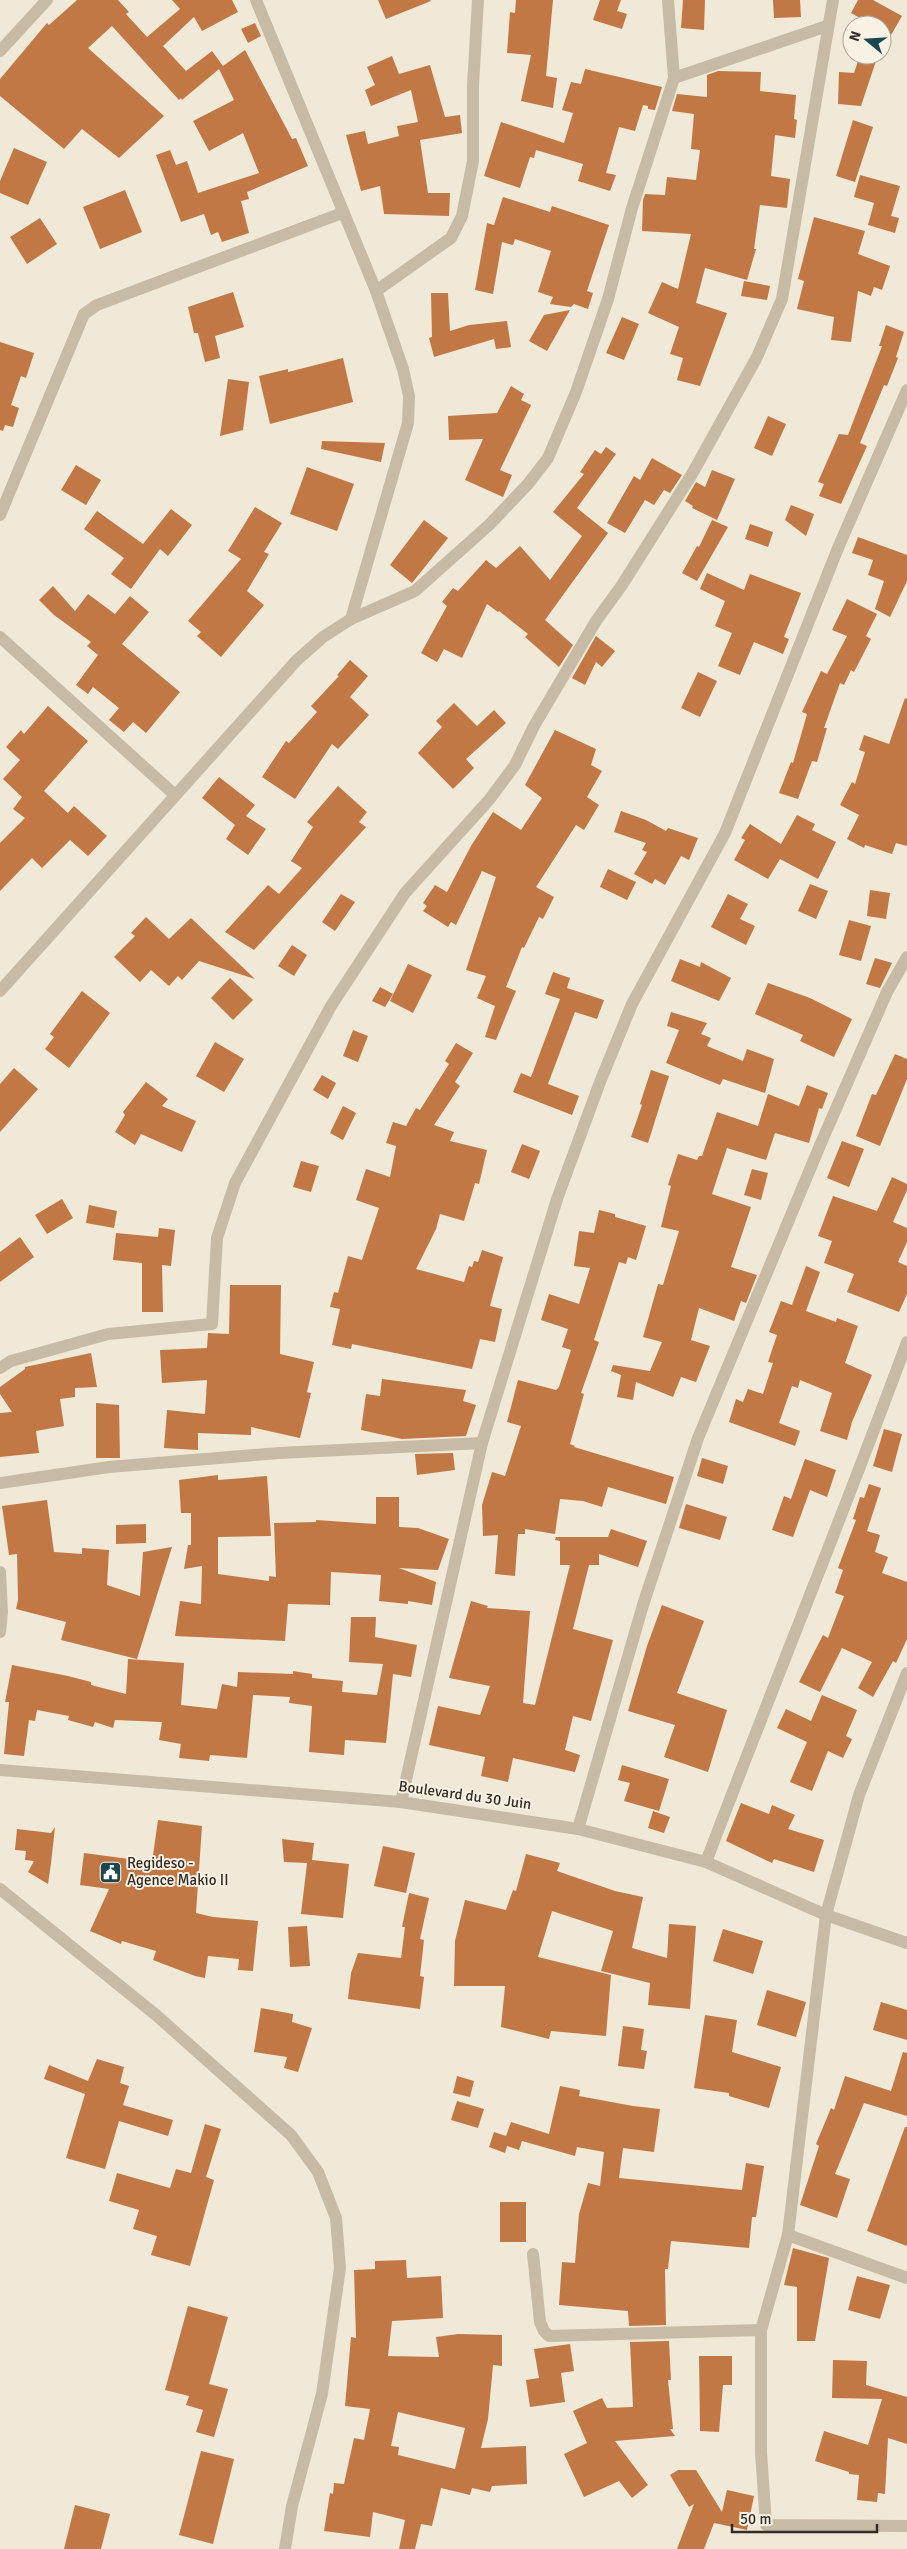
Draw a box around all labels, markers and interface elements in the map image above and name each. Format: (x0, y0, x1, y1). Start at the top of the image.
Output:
north arrow (842, 15, 892, 65)
text: N (846, 29, 865, 43)
street label: Boulevard du 30 Juin (398, 1777, 532, 1813)
place label: Regideso - Agence Makio II (127, 1854, 229, 1889)
public building icon: Regideso - Agence Makio II (99, 1860, 123, 1884)
scale bar (732, 2502, 877, 2534)
text: 50 m (740, 2510, 771, 2528)

